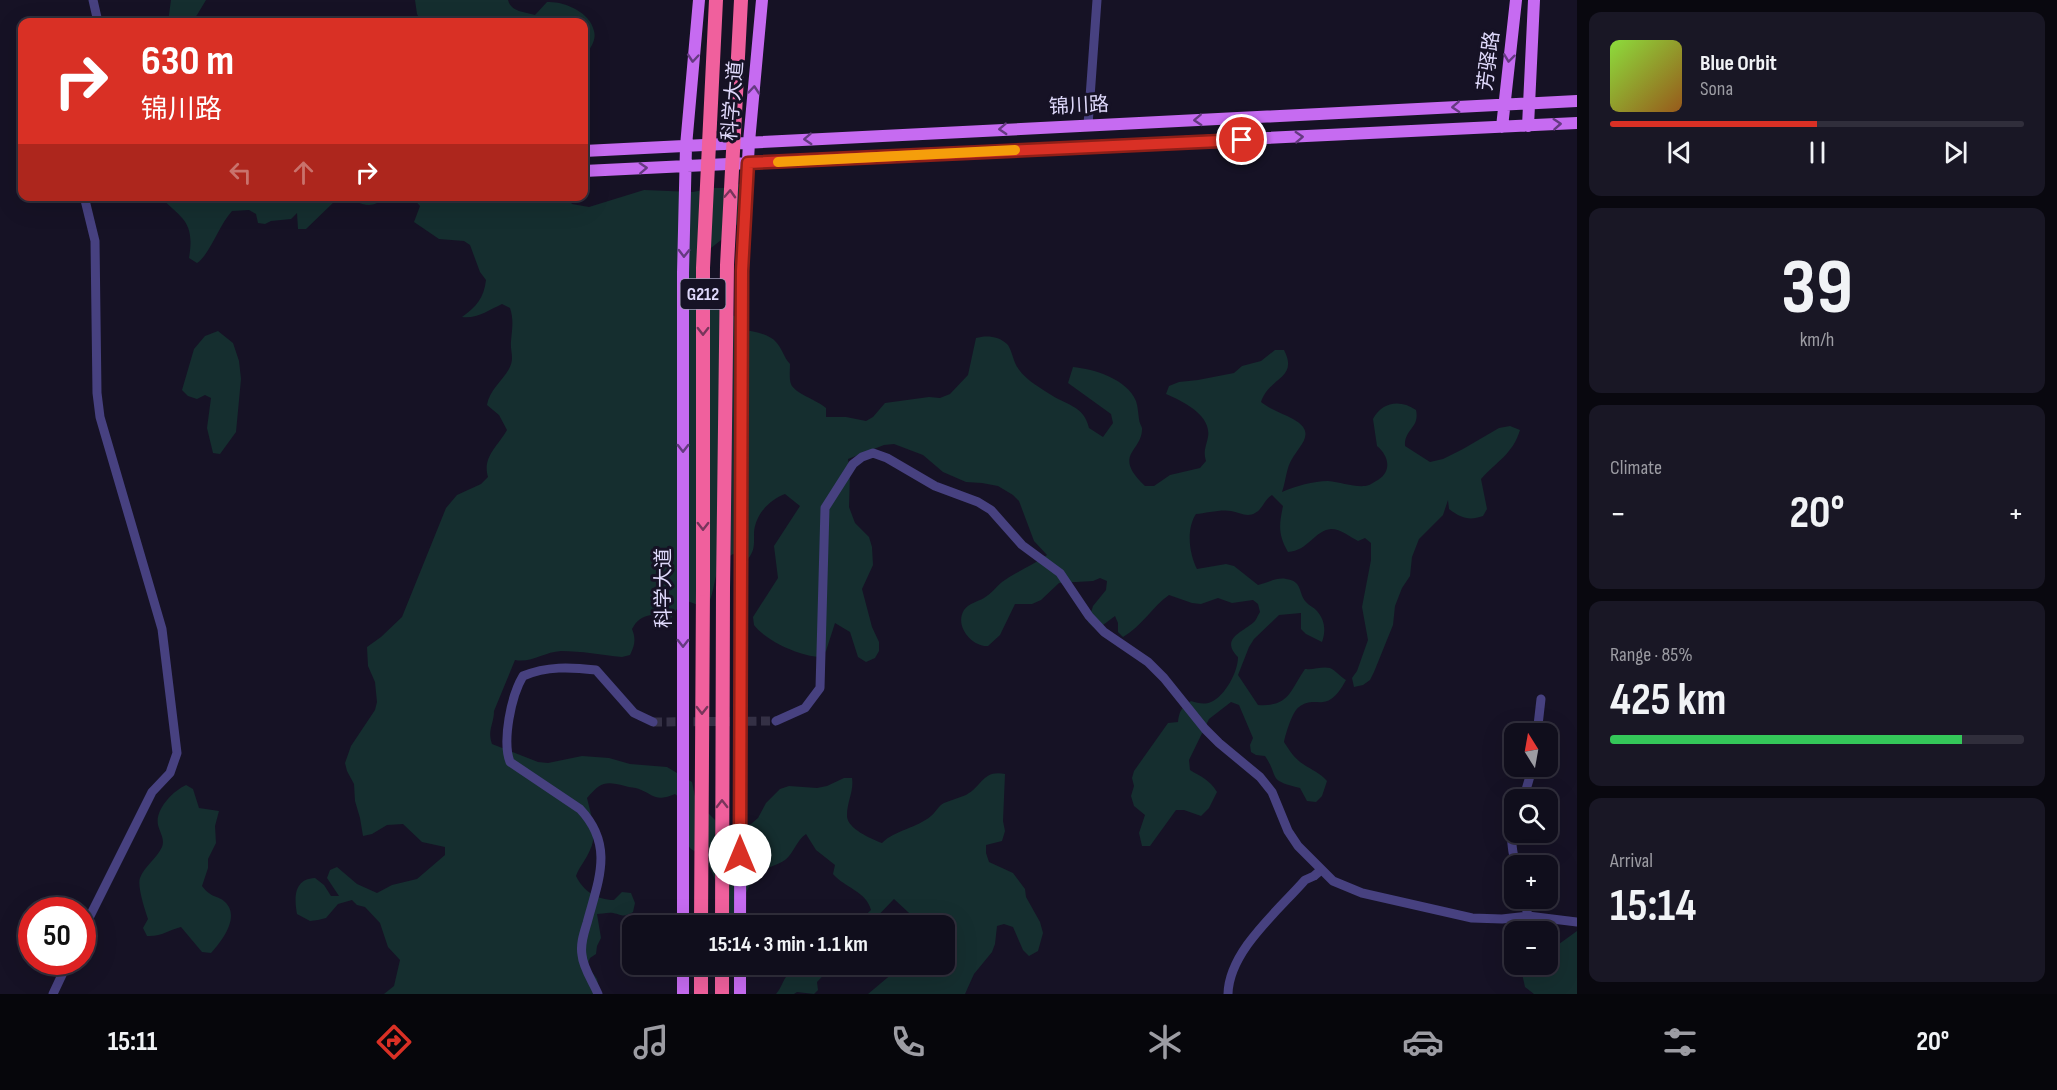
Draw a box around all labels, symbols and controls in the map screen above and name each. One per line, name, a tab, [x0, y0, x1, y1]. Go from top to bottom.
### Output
street label: 芳驿路	[1473, 30, 1505, 92]
text: 630 m	[141, 36, 234, 87]
icon: right	[42, 42, 120, 120]
text: Blue Orbit	[1700, 50, 1777, 77]
one-way arrow	[1503, 53, 1516, 63]
one-way arrow	[687, 54, 700, 63]
street label: 科学大道	[718, 60, 748, 142]
text: Sona	[1700, 77, 1733, 101]
one-way arrow	[747, 86, 760, 95]
street label: 锦川路	[1048, 92, 1110, 120]
text: 锦川路	[141, 94, 222, 126]
one-way arrow	[1451, 100, 1460, 113]
one-way arrow	[1193, 113, 1202, 126]
pin	[1216, 114, 1267, 165]
one-way arrow	[1552, 118, 1561, 131]
one-way arrow	[999, 123, 1008, 136]
icon: arrive	[1225, 123, 1258, 156]
one-way arrow	[1294, 130, 1303, 143]
one-way arrow	[804, 133, 813, 146]
icon: previous	[1663, 136, 1696, 169]
icon: pause	[1801, 136, 1834, 169]
icon: next	[1939, 136, 1972, 169]
icon: left	[224, 156, 257, 189]
icon: ahead	[287, 156, 320, 189]
icon: right	[350, 156, 383, 189]
one-way arrow	[638, 162, 647, 175]
one-way arrow	[724, 190, 737, 199]
text: 39	[1781, 242, 1853, 335]
one-way arrow	[678, 248, 690, 257]
road number: G212	[680, 279, 726, 309]
one-way arrow	[697, 327, 709, 336]
text: km/h	[1800, 328, 1834, 352]
one-way arrow	[677, 443, 689, 452]
text: Climate	[1610, 456, 1662, 480]
text: 20°	[1789, 486, 1845, 541]
text: −	[1610, 494, 1626, 534]
text: +	[2008, 494, 2024, 534]
one-way arrow	[697, 522, 709, 531]
street label: 科学大道	[652, 548, 676, 628]
one-way arrow	[677, 638, 689, 647]
text: Range · 85%	[1610, 643, 1693, 667]
text: 425 km	[1610, 673, 1726, 728]
one-way arrow	[696, 706, 708, 715]
north arrow	[1504, 723, 1558, 777]
map controls	[1504, 723, 1558, 975]
button: search	[1504, 789, 1558, 843]
one-way arrow	[716, 800, 728, 809]
position arrow	[708, 823, 772, 887]
text: Arrival	[1610, 849, 1653, 873]
button: +	[1504, 855, 1558, 909]
text: 15:14	[1610, 879, 1696, 934]
speed limit sign: 50	[18, 897, 96, 975]
button: −	[1504, 921, 1558, 975]
text: 15:14 · 3 min · 1.1 km	[709, 931, 868, 958]
icon: directions	[373, 1021, 415, 1063]
icon: music	[630, 1021, 672, 1063]
icon: phone	[887, 1021, 929, 1063]
icon: climate	[1144, 1021, 1186, 1063]
icon: car	[1402, 1021, 1444, 1063]
icon: filters	[1659, 1021, 1701, 1063]
text: 15:11	[108, 1026, 157, 1058]
text: 20°	[1916, 1026, 1949, 1058]

